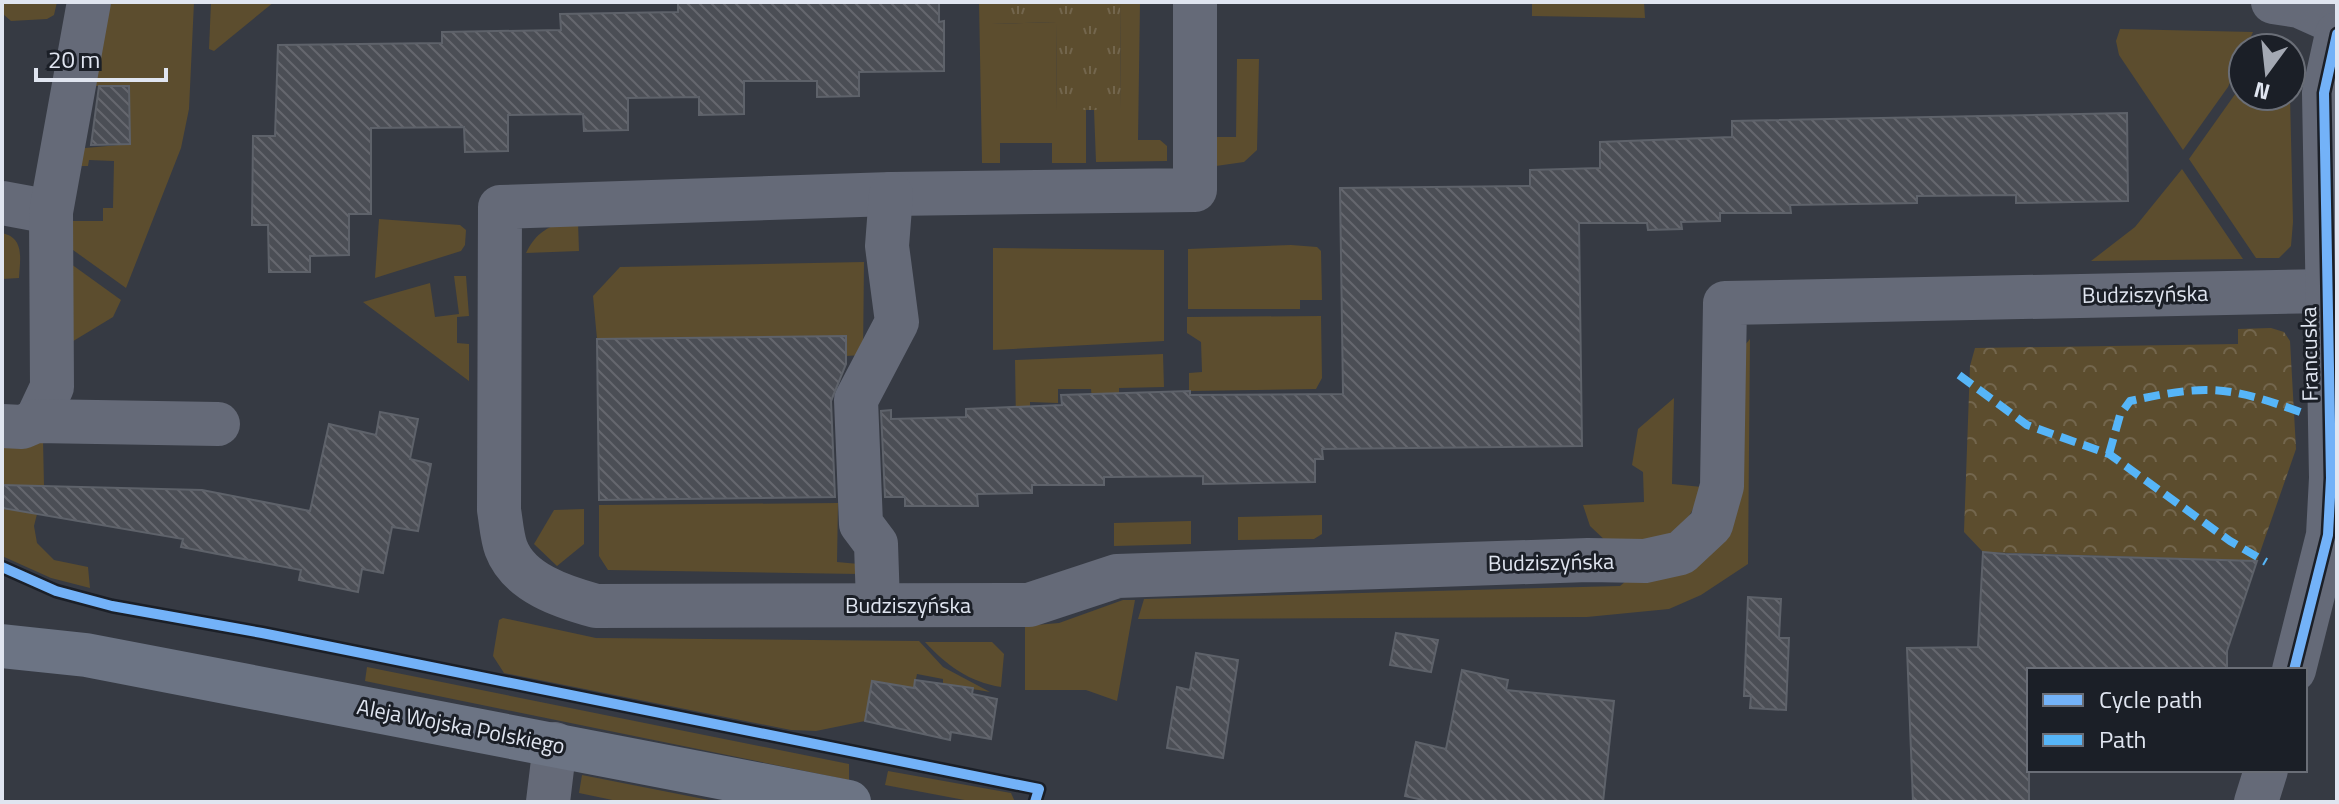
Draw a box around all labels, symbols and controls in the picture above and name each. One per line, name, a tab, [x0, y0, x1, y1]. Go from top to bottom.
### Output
scale bar	[36, 32, 166, 82]
north arrow	[2227, 32, 2307, 112]
text: 20 m	[48, 41, 100, 77]
text: N	[2250, 73, 2274, 110]
street label: Budziszyńska	[2082, 276, 2208, 312]
street label: Francuska	[2291, 306, 2327, 402]
street label: Budziszyńska	[1488, 544, 1614, 580]
street label: Budziszyńska	[845, 588, 971, 622]
legend	[2027, 668, 2307, 772]
text: Cycle path	[2099, 681, 2202, 717]
street label: Aleja Wojska Polskiego	[354, 689, 568, 763]
text: Path	[2099, 721, 2146, 757]

